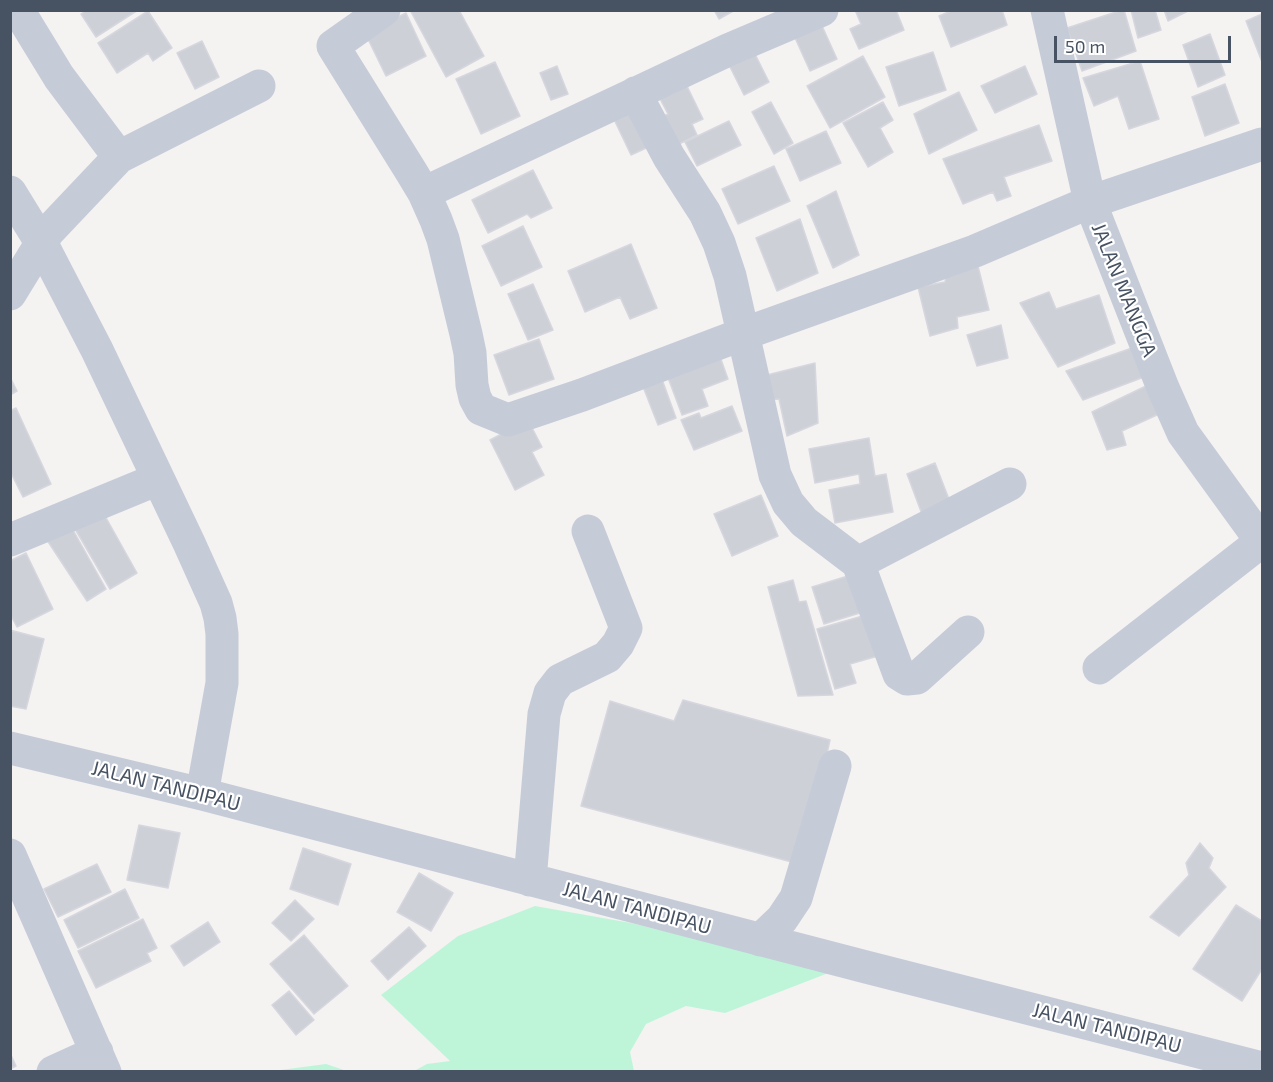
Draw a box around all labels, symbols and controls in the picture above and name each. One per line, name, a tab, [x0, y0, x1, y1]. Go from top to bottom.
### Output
scale bar	[1057, 24, 1234, 62]
text: 50 m	[1065, 35, 1105, 57]
street label: JALAN MANGGA	[1086, 220, 1162, 360]
street label: JALAN TANDIPAU	[89, 756, 243, 816]
street label: JALAN TANDIPAU	[560, 877, 714, 939]
street label: JALAN TANDIPAU	[1030, 998, 1184, 1058]

